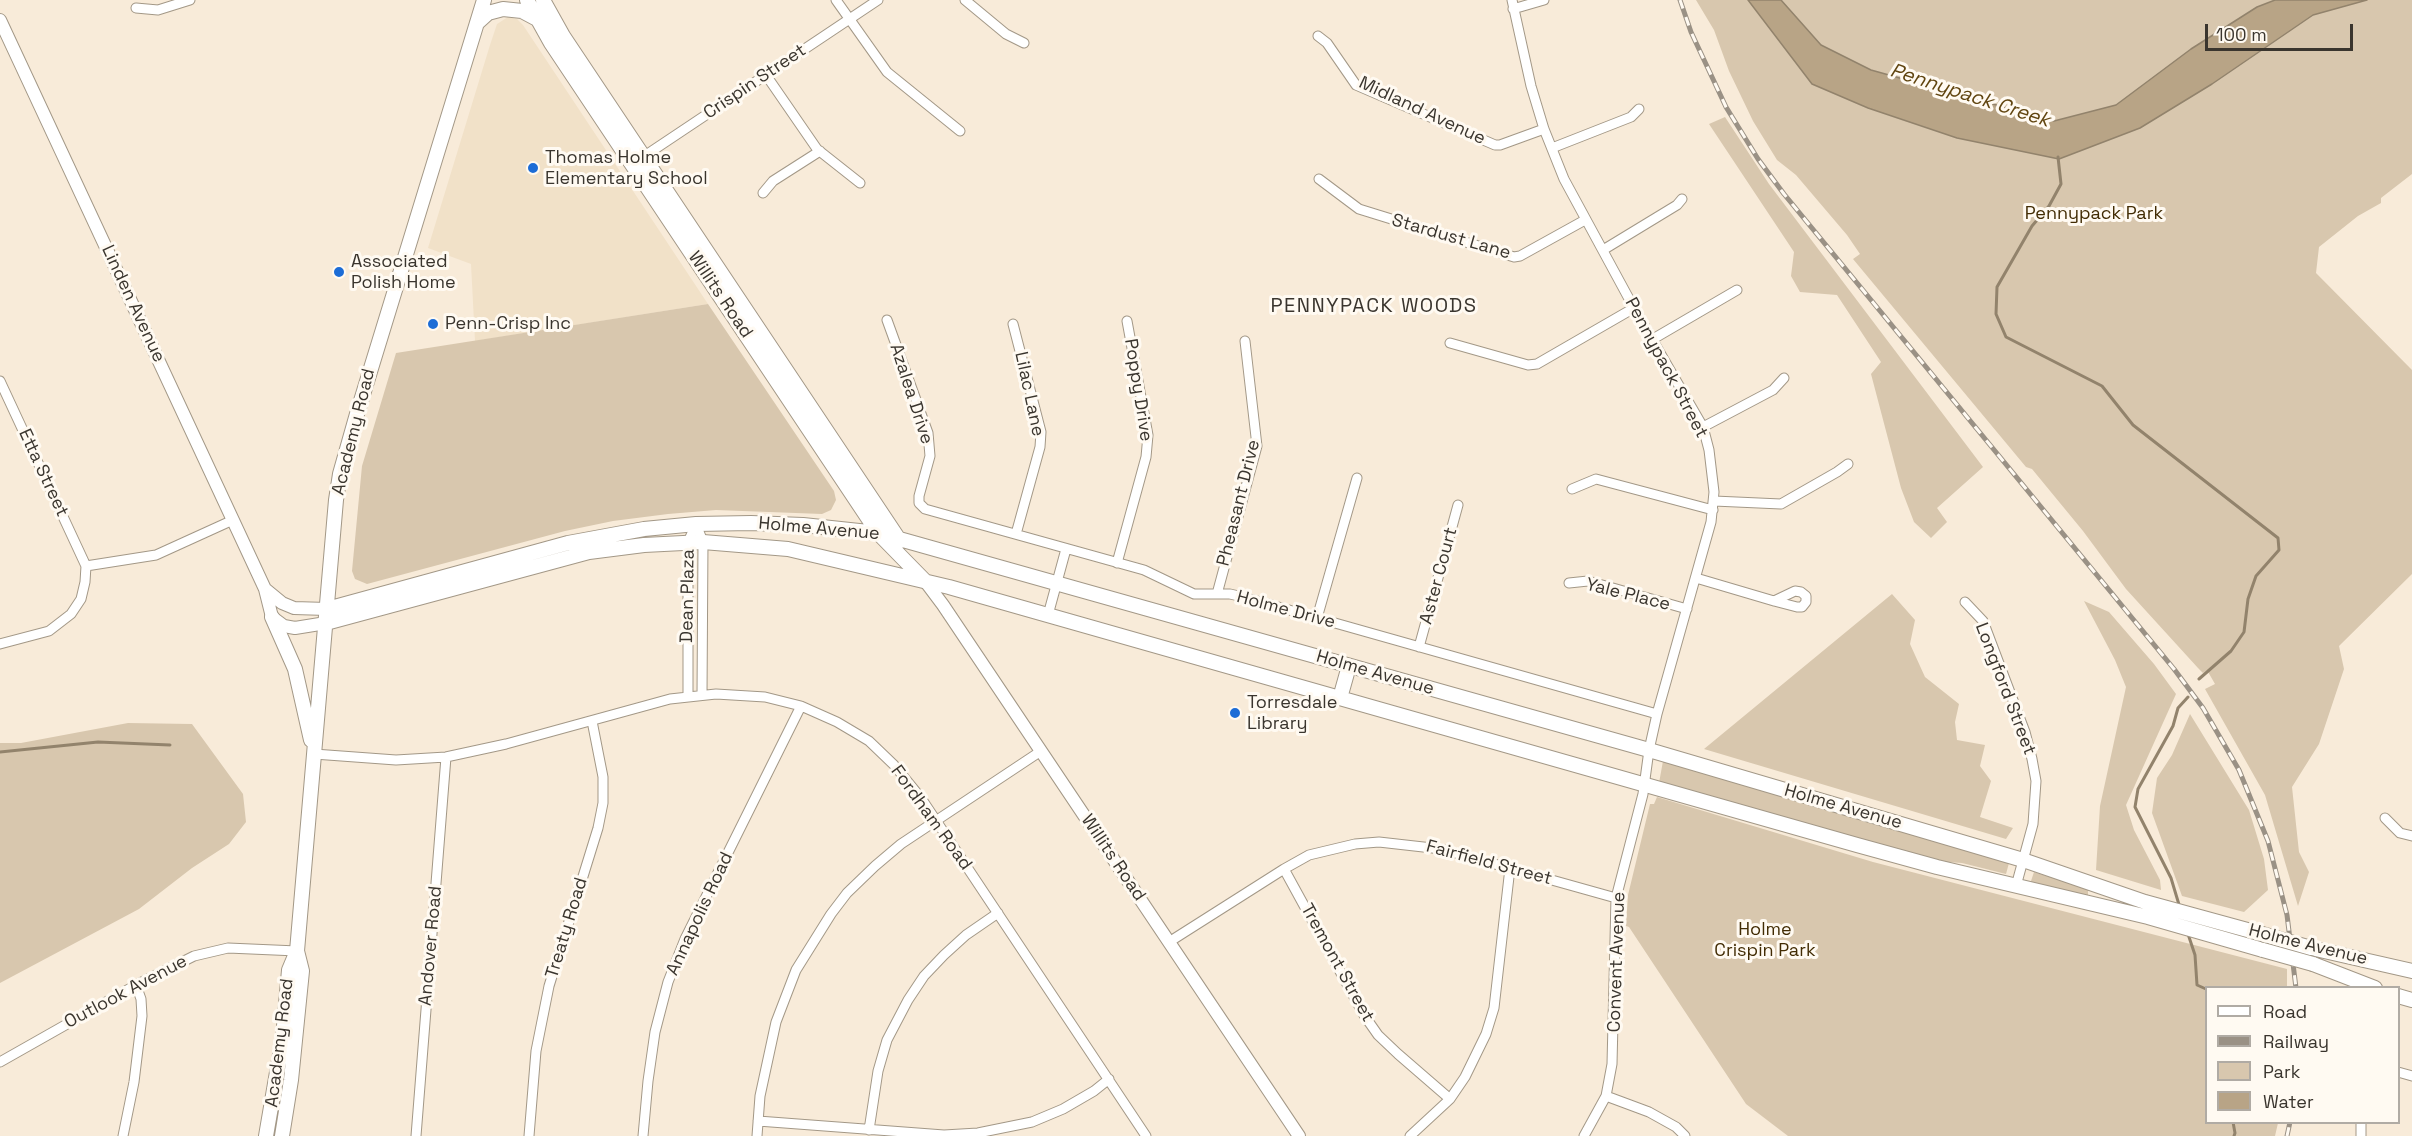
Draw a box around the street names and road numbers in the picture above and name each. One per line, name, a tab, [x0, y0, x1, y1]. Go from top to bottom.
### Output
street label: Crispin Street	[700, 40, 810, 124]
street label: Midland Avenue	[1355, 72, 1489, 150]
street label: Stardust Lane	[1389, 210, 1513, 264]
street label: Linden Avenue	[96, 242, 170, 366]
street label: Willits Road	[683, 248, 757, 342]
street label: Pennypack Street	[1620, 294, 1712, 442]
street label: Poppy Drive	[1119, 337, 1157, 443]
street label: Azalea Drive	[885, 341, 937, 447]
street label: Lilac Lane	[1009, 350, 1049, 438]
street label: Academy Road	[328, 367, 380, 497]
street label: Etta Street	[13, 426, 73, 520]
street label: Pheasant Drive	[1213, 438, 1265, 568]
street label: Holme Avenue	[757, 513, 881, 545]
street label: Aster Court	[1416, 525, 1462, 627]
street label: Dean Plaza	[676, 549, 700, 643]
street label: Yale Place	[1584, 574, 1672, 616]
street label: Holme Drive	[1234, 586, 1338, 634]
street label: Longford Street	[1970, 620, 2040, 758]
street label: Holme Avenue	[1314, 646, 1436, 700]
street label: Fordham Road	[886, 761, 976, 875]
street label: Holme Avenue	[1782, 780, 1904, 834]
street label: Willits Road	[1076, 811, 1150, 905]
street label: Fairfield Street	[1424, 836, 1554, 890]
street label: Annapolis Road	[662, 849, 738, 979]
street label: Treaty Road	[541, 875, 593, 981]
street label: Andover Road	[415, 885, 447, 1007]
street label: Convent Avenue	[1604, 891, 1630, 1033]
street label: Tremont Street	[1296, 900, 1378, 1026]
street label: Holme Avenue	[2246, 920, 2370, 970]
street label: Outlook Avenue	[61, 951, 191, 1033]
street label: Academy Road	[261, 977, 299, 1109]

